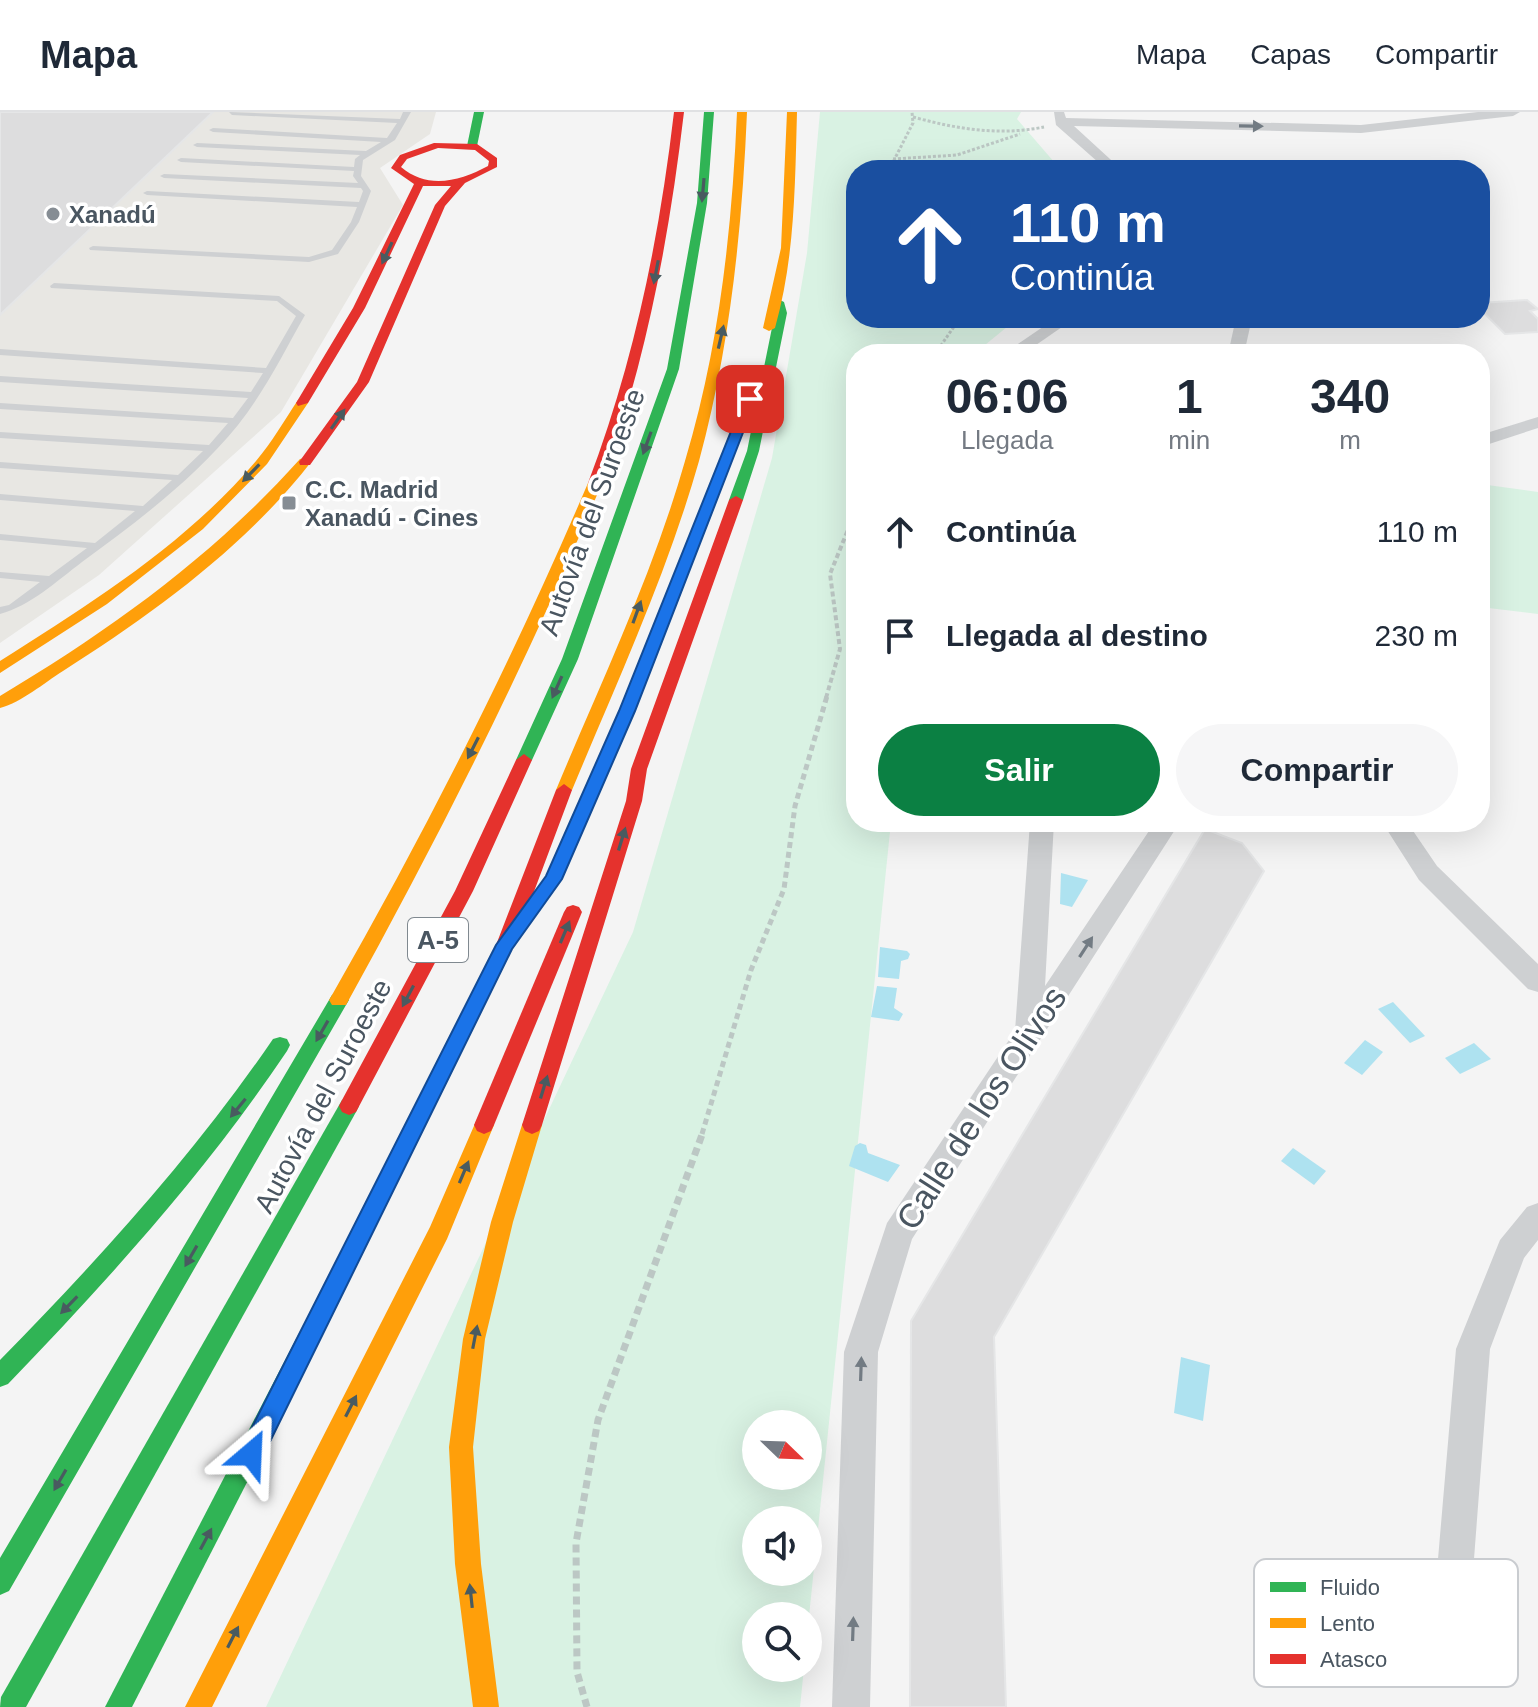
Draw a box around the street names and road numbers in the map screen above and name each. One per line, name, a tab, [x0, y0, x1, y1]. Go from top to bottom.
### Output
street label: Autovía del Suroeste	[533, 385, 651, 639]
road number: A-5	[408, 918, 468, 962]
street label: Autovía del Suroeste	[248, 974, 398, 1218]
street label: Calle de los Olivos	[888, 980, 1074, 1236]

